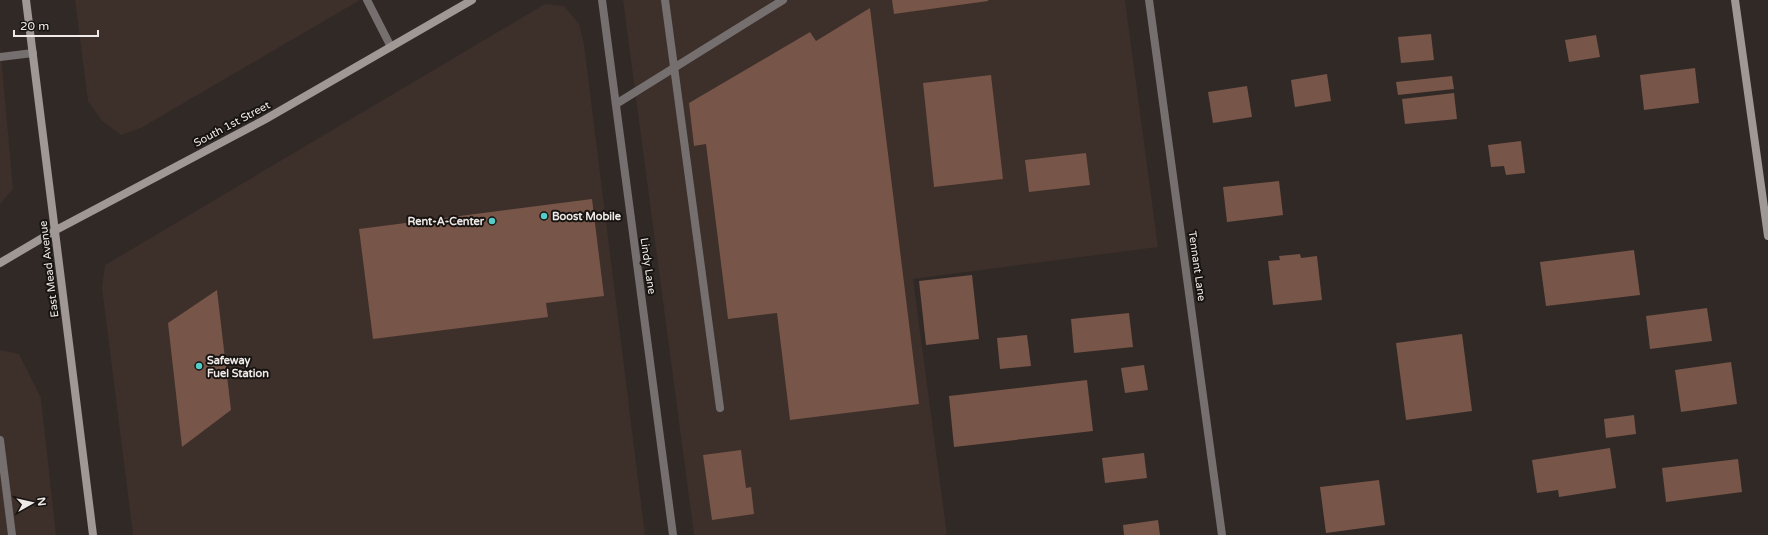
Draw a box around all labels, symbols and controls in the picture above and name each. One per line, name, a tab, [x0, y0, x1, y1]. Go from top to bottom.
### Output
scale bar	[14, 12, 98, 38]
text: 20 m	[20, 19, 49, 33]
street label: South 1st Street	[192, 98, 272, 150]
place label: Boost Mobile	[552, 210, 622, 223]
marker: Boost Mobile	[539, 211, 549, 221]
place label: Rent-A-Center	[407, 215, 485, 228]
marker: Rent-A-Center	[487, 216, 497, 226]
street label: East Mead Avenue	[37, 220, 61, 318]
street label: Tennant Lane	[1186, 230, 1208, 302]
street label: Lindy Lane	[638, 237, 658, 295]
place label: Safeway Fuel Station	[207, 354, 269, 380]
marker: Safeway Fuel Station	[194, 361, 204, 371]
north arrow	[12, 483, 52, 523]
text: N	[34, 496, 48, 507]

